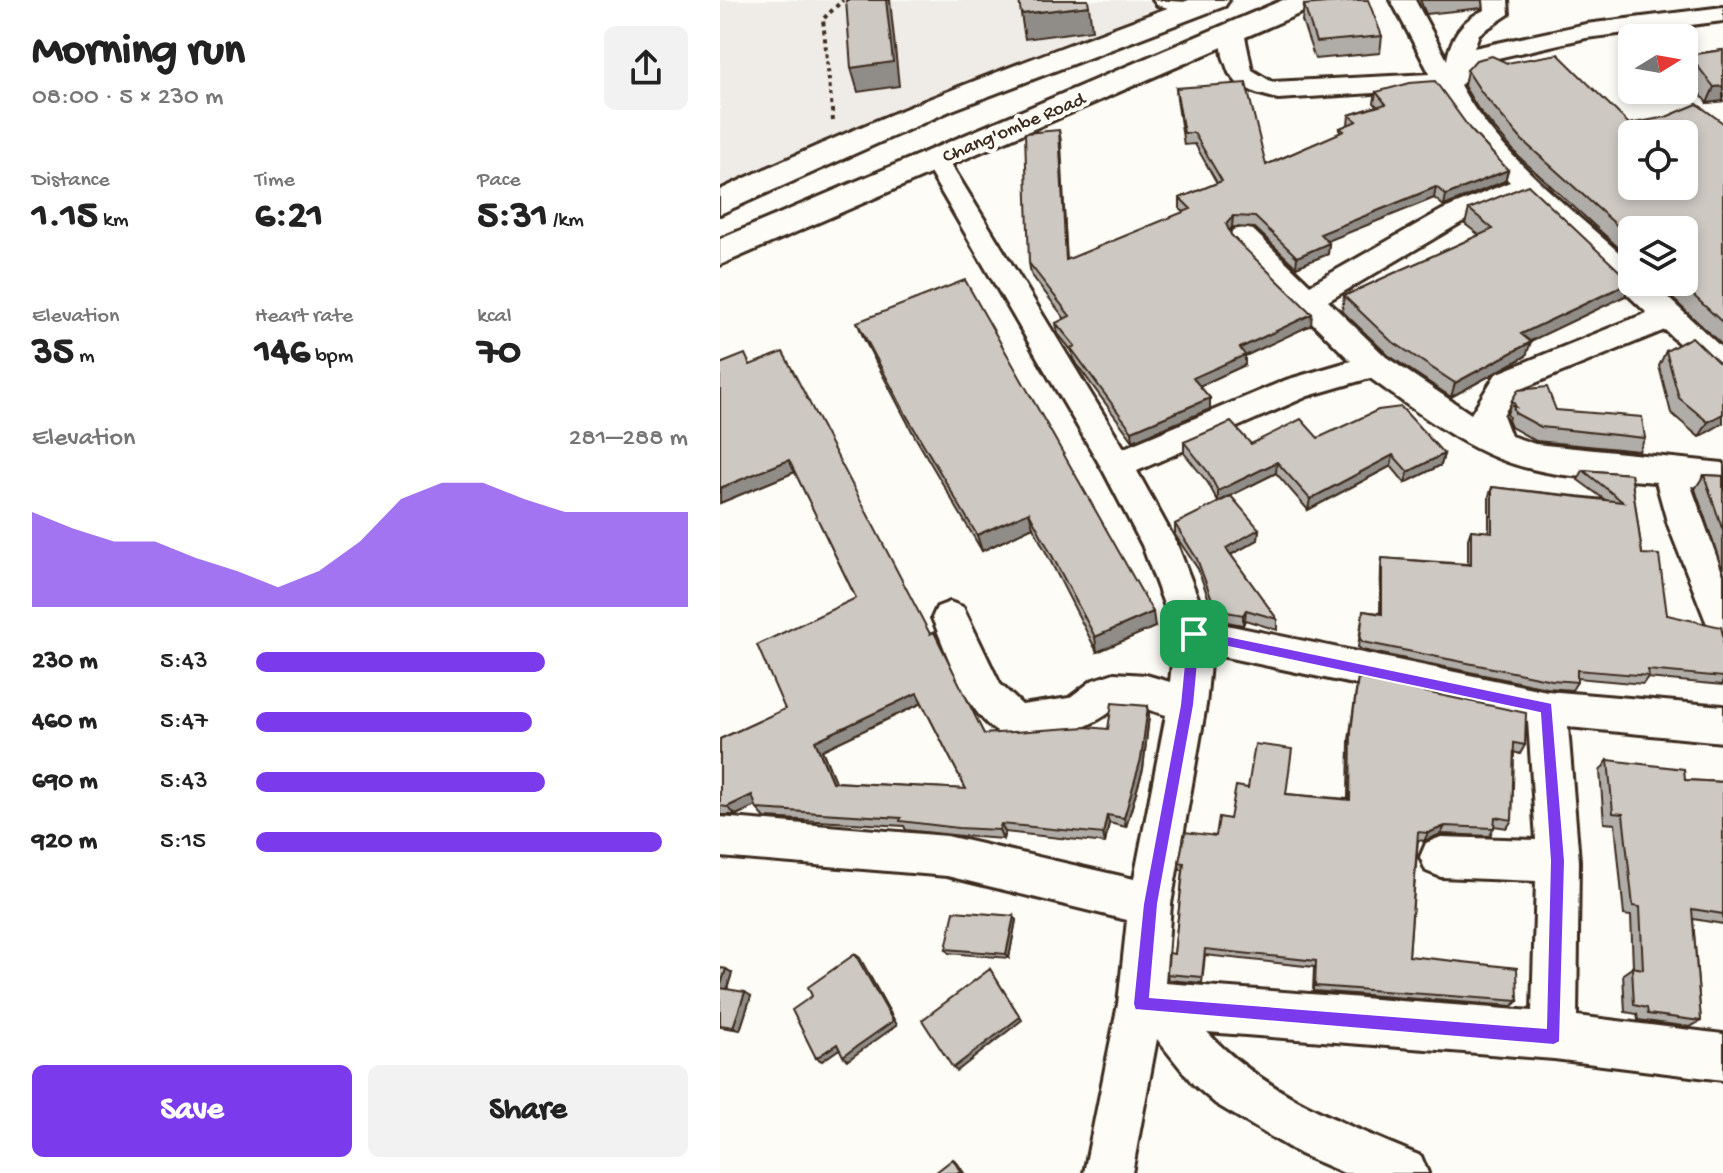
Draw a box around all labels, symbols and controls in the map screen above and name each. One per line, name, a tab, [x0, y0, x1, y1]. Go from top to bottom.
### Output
north arrow	[1618, 24, 1698, 104]
map controls	[1618, 24, 1698, 296]
button: share	[604, 26, 688, 110]
text: Morning run	[32, 27, 245, 79]
text: 08:00 · 5 × 230 m	[32, 83, 223, 114]
street label: Chang'ombe Road	[940, 88, 1091, 170]
button: locate	[1618, 120, 1698, 200]
text: Distance	[32, 168, 110, 194]
text: Time	[255, 168, 295, 194]
text: Pace	[477, 168, 521, 194]
text: 1.15	[32, 194, 98, 241]
text: 6:21	[255, 194, 323, 241]
text: 5:31	[477, 194, 548, 241]
text: km	[98, 208, 129, 234]
text: /km	[548, 208, 584, 234]
button: layers	[1618, 216, 1698, 296]
text: Elevation	[32, 304, 119, 330]
text: Heart rate	[255, 304, 353, 330]
text: kcal	[477, 304, 512, 330]
text: 35	[32, 330, 74, 377]
text: 146	[255, 330, 310, 377]
text: 70	[477, 330, 521, 377]
text: m	[74, 344, 95, 370]
text: bpm	[310, 344, 353, 370]
text: Elevation	[32, 424, 135, 455]
text: 281–288 m	[569, 424, 688, 455]
pin	[1160, 600, 1228, 668]
icon: arrive	[1172, 612, 1216, 656]
text: 230 m	[32, 647, 98, 678]
text: 5:43	[160, 647, 208, 678]
text: 460 m	[32, 707, 97, 738]
text: 5:47	[160, 707, 208, 738]
text: 690 m	[32, 767, 98, 798]
text: 5:43	[160, 767, 208, 798]
text: 920 m	[32, 827, 97, 858]
text: 5:15	[160, 827, 206, 858]
button: Save	[32, 1065, 352, 1157]
button: Share	[368, 1065, 688, 1157]

